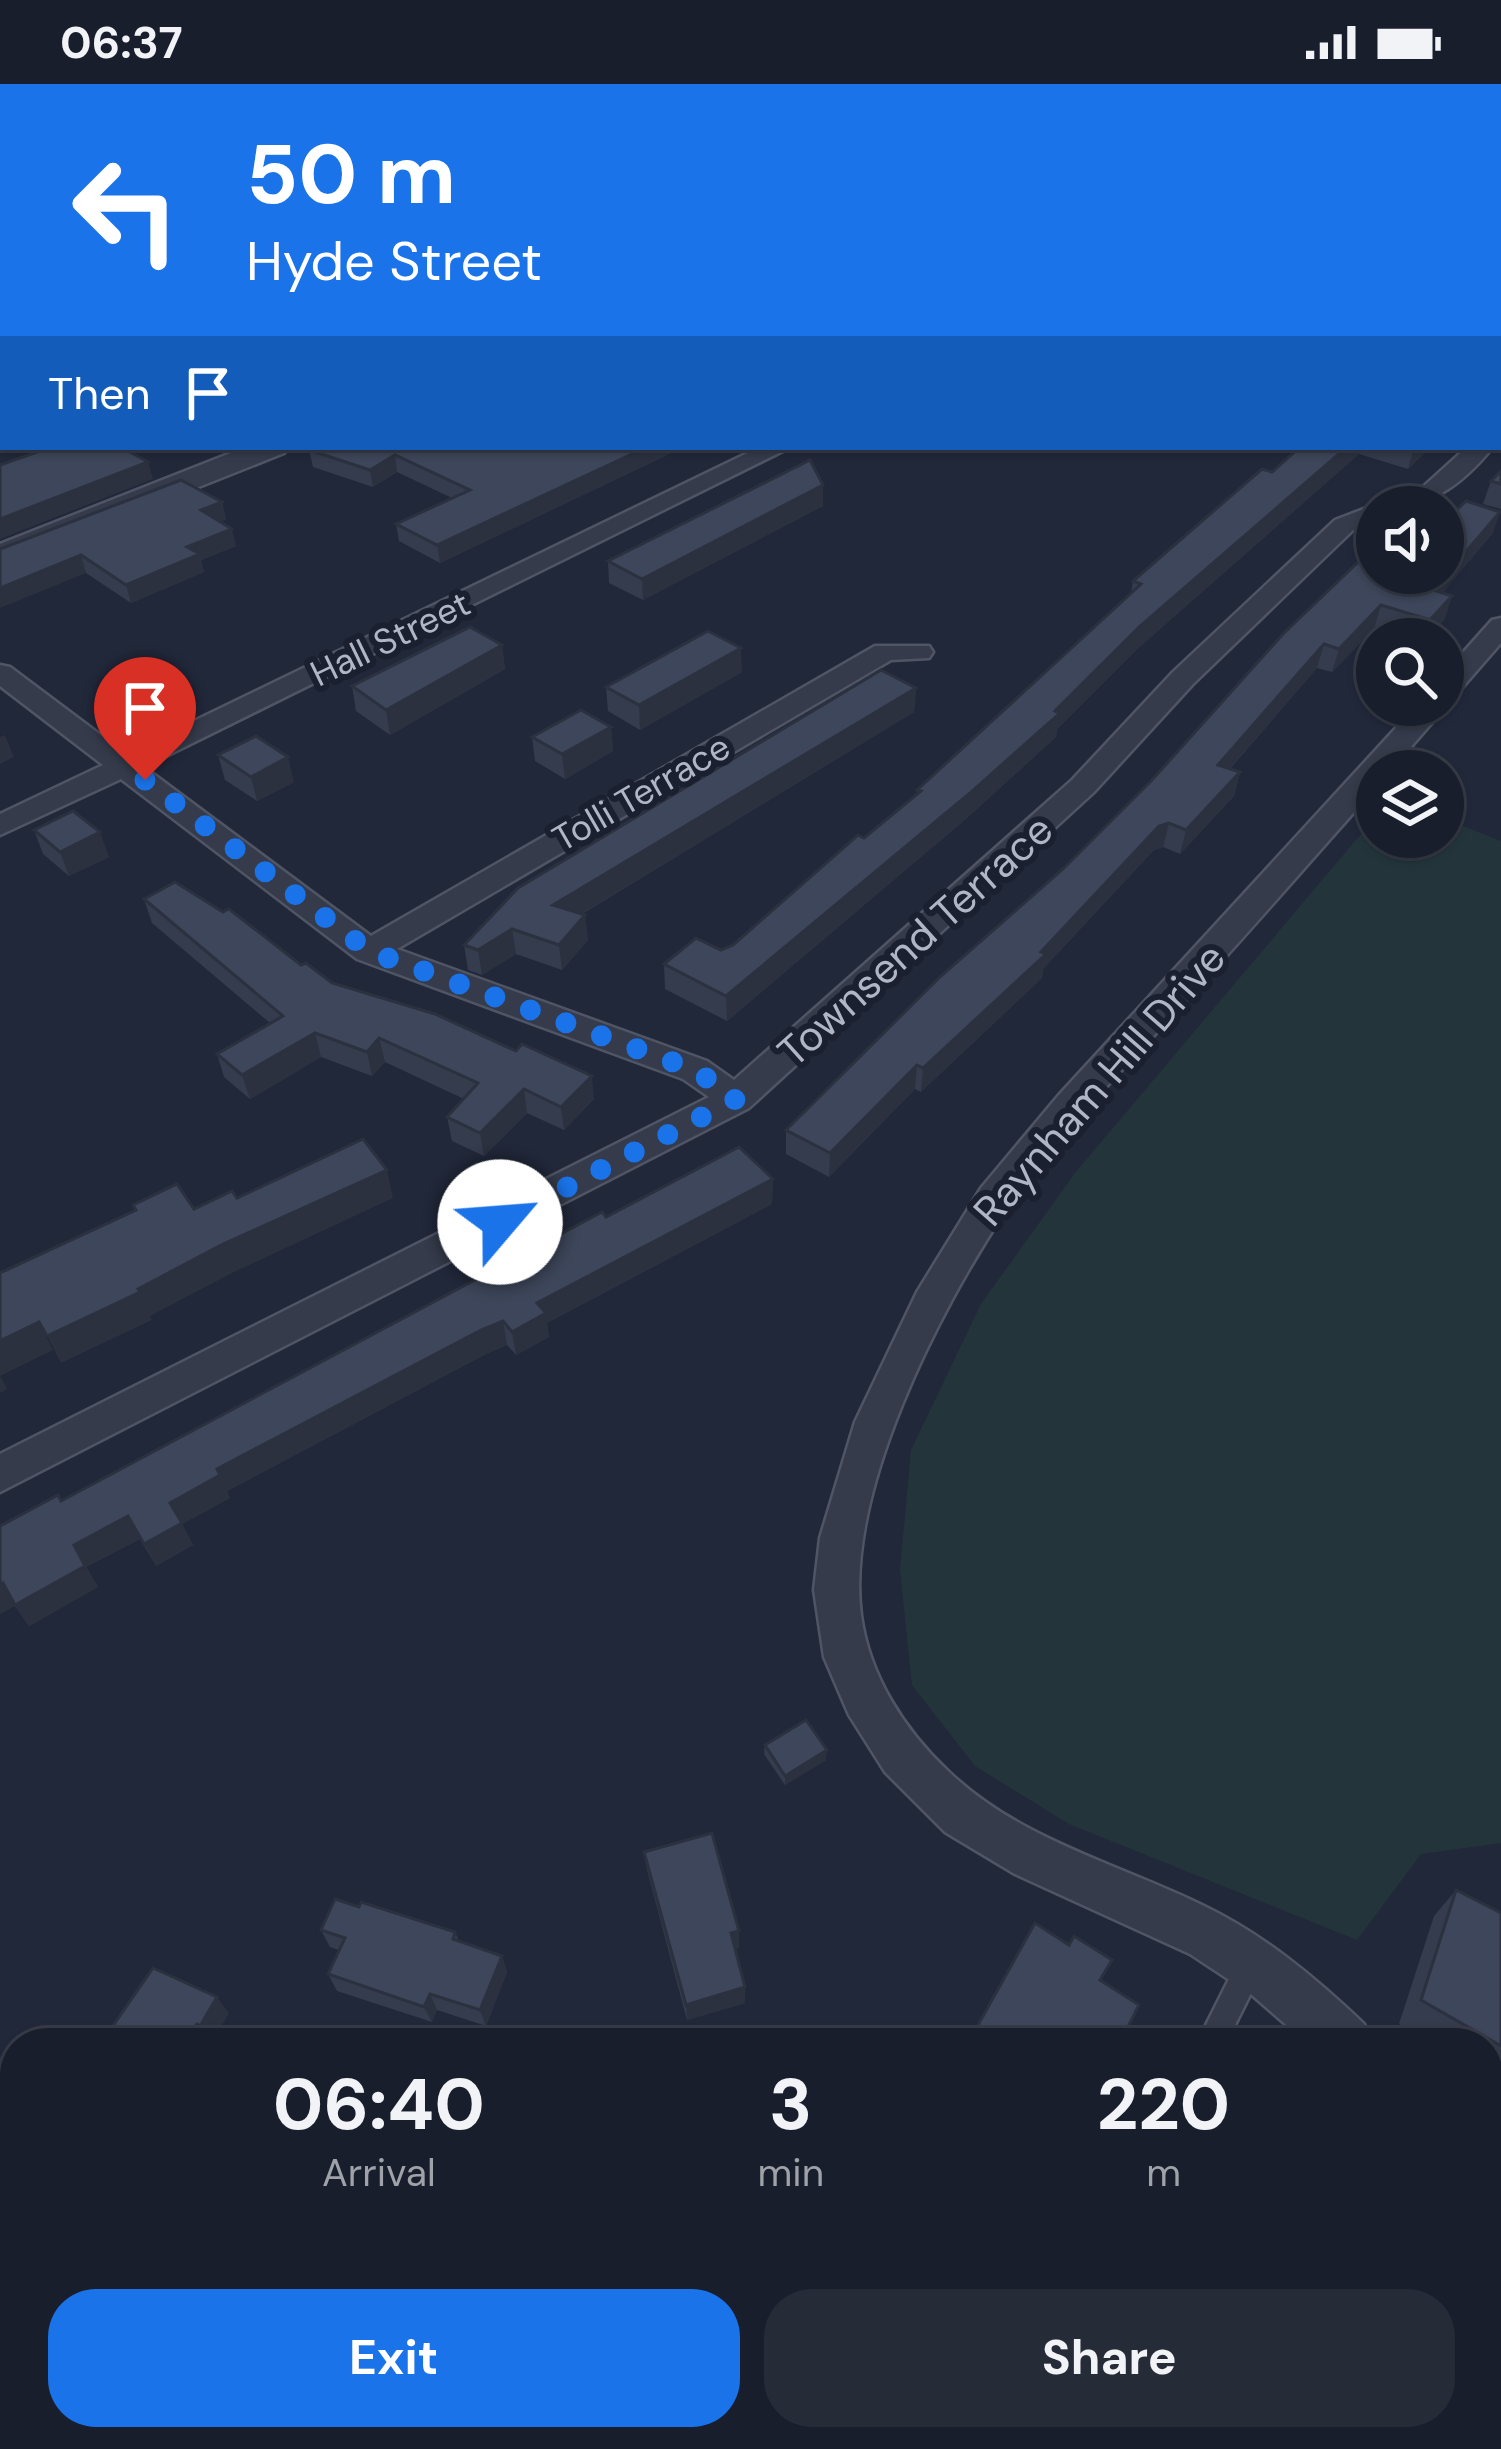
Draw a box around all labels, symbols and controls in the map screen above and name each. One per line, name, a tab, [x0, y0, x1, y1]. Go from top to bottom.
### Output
text: 06:37	[60, 13, 183, 72]
text: 50 m	[246, 120, 456, 229]
icon: left	[48, 132, 204, 288]
text: Hyde Street	[246, 226, 542, 297]
icon: arrive	[175, 360, 241, 426]
text: Then	[48, 364, 151, 423]
map controls	[1356, 486, 1464, 858]
button: sound	[1356, 486, 1464, 594]
street label: Hall Street	[303, 580, 478, 697]
button: search	[1356, 618, 1464, 726]
pin	[94, 657, 196, 780]
icon: arrive	[112, 675, 178, 741]
street label: Tolli Terrace	[544, 723, 738, 862]
button: layers	[1356, 750, 1464, 858]
street label: Townsend Terrace	[766, 802, 1065, 1079]
street label: Raynham Hill Drive	[961, 931, 1237, 1237]
position arrow	[437, 1159, 563, 1285]
text: 06:40	[273, 2058, 485, 2151]
text: 3	[769, 2058, 813, 2151]
text: 220	[1097, 2058, 1230, 2151]
text: Arrival	[322, 2147, 436, 2198]
text: min	[758, 2147, 824, 2198]
text: m	[1146, 2147, 1181, 2198]
button: Exit	[48, 2289, 740, 2427]
button: Share	[764, 2289, 1455, 2427]

